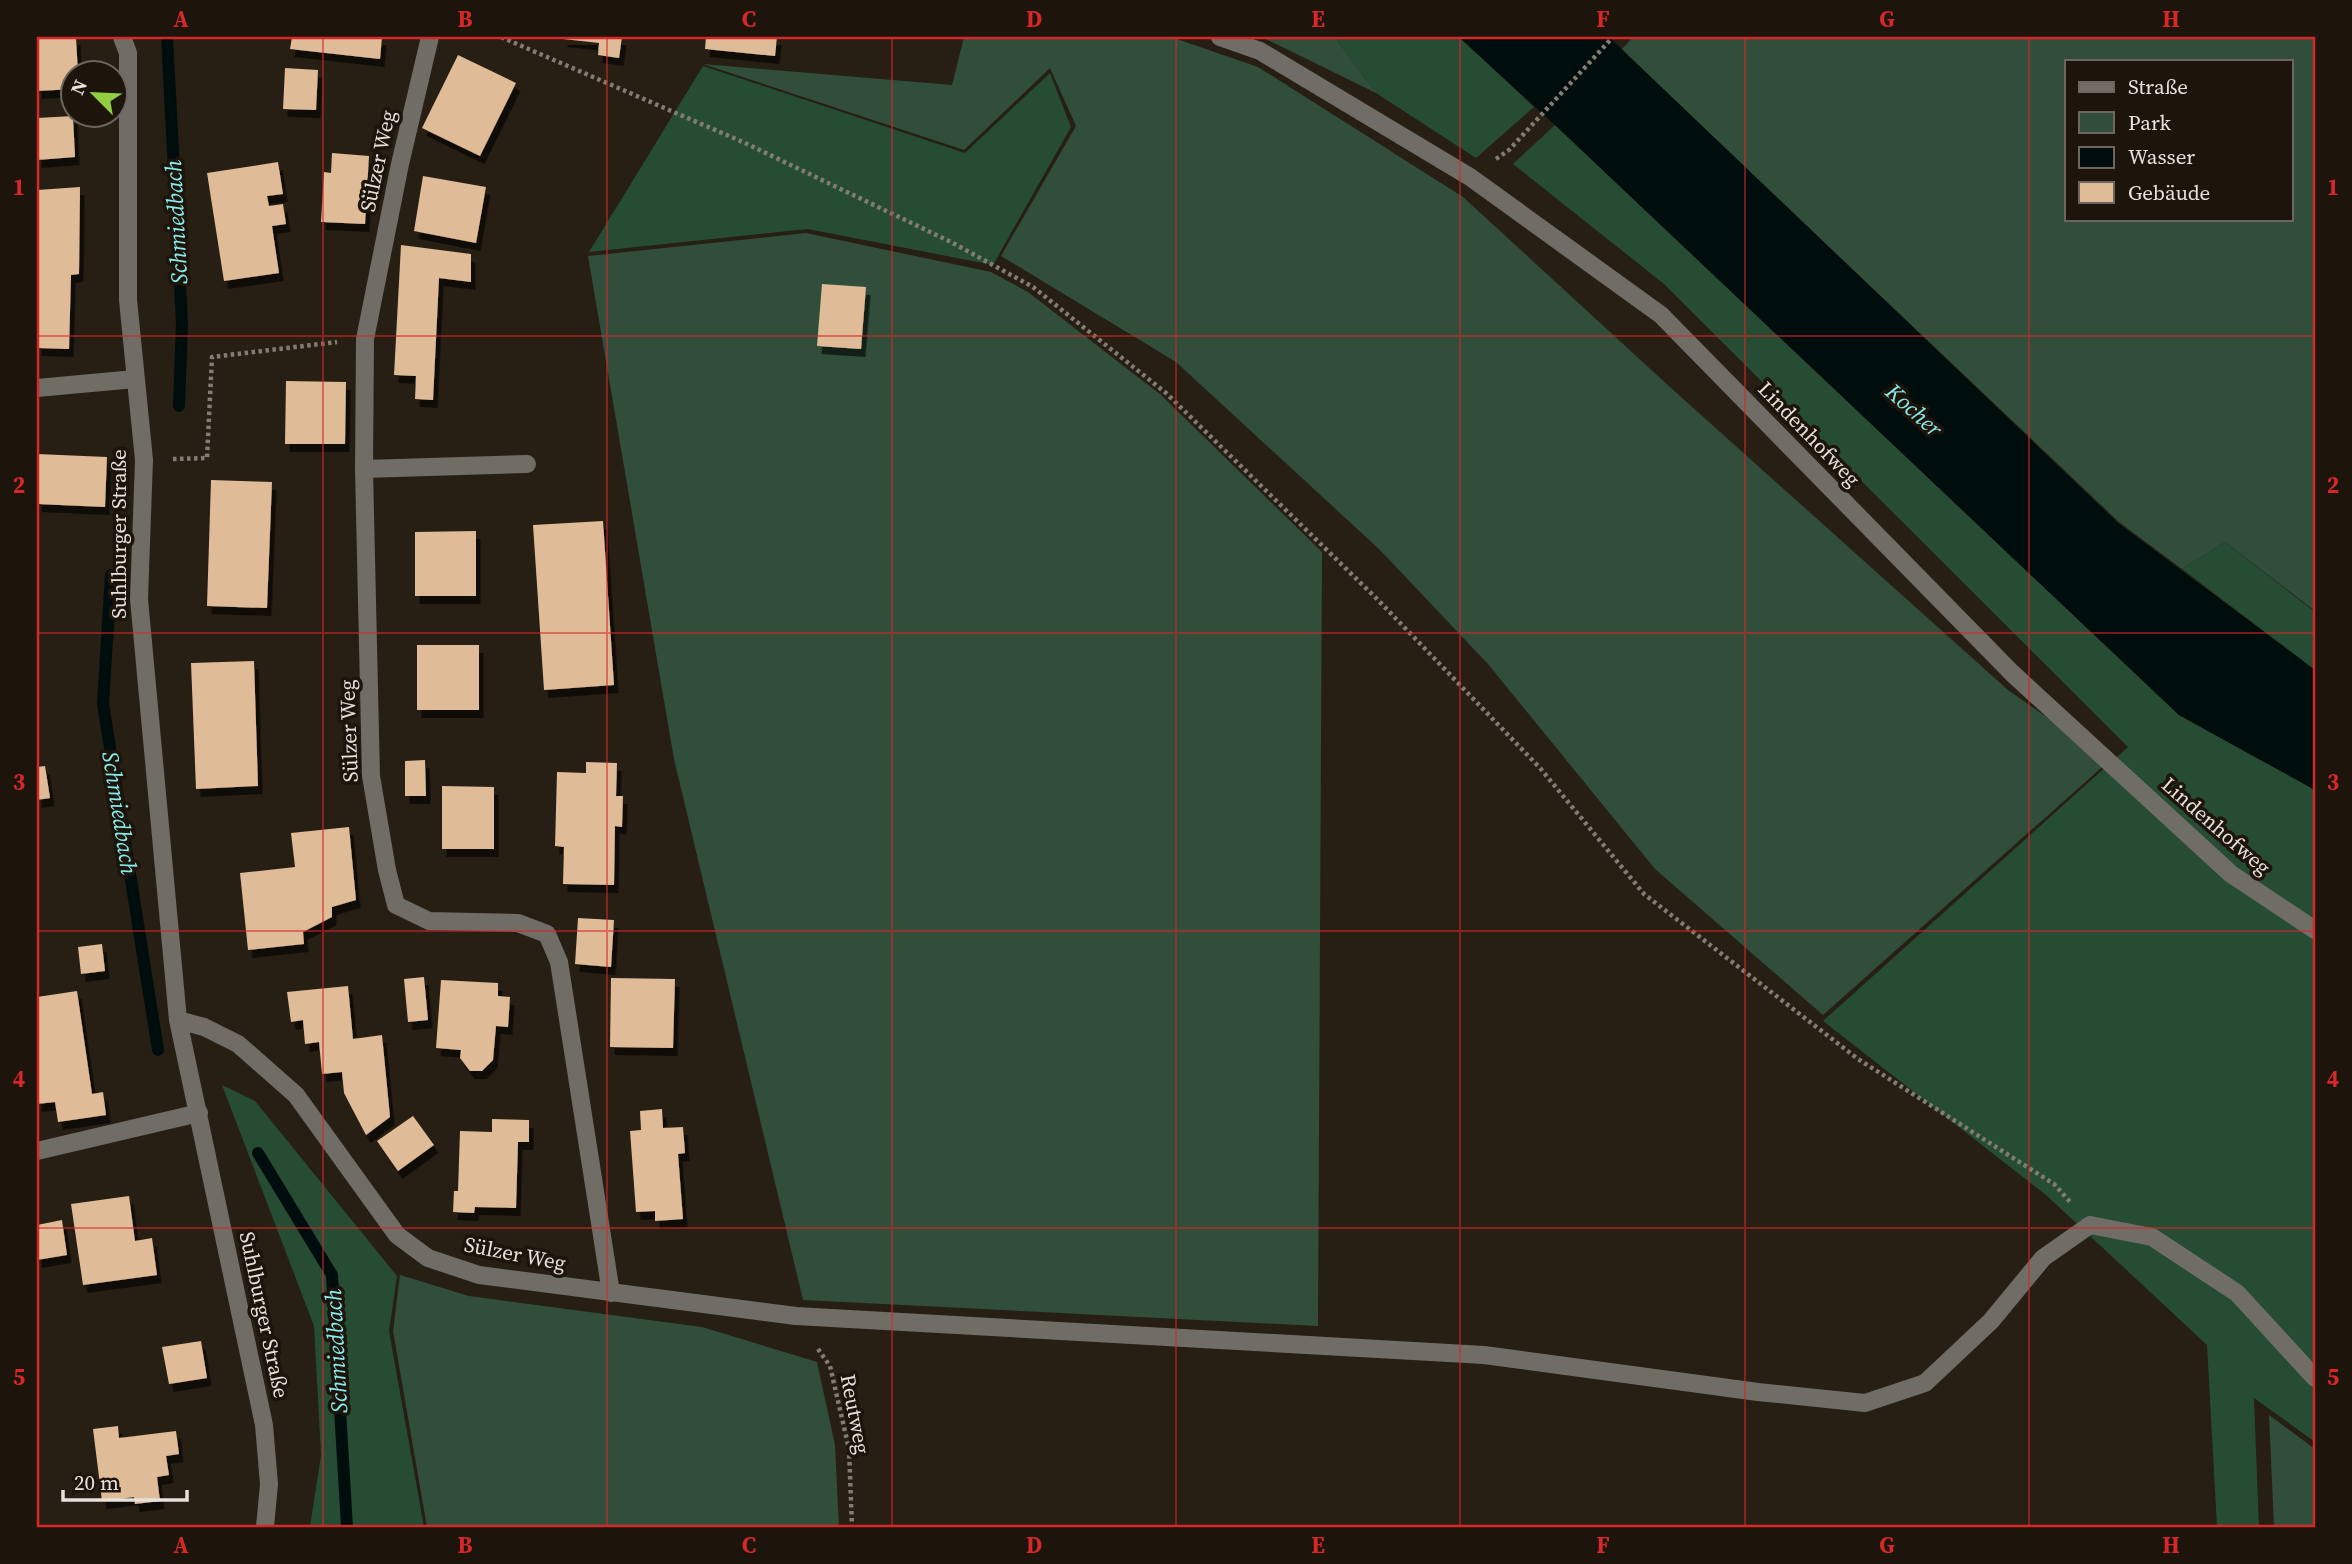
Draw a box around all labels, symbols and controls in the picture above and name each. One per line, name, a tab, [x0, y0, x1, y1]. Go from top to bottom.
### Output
text: A	[173, 3, 189, 35]
text: B	[458, 3, 473, 35]
text: C	[742, 3, 756, 35]
text: D	[1026, 3, 1042, 35]
text: E	[1311, 3, 1325, 35]
text: F	[1596, 3, 1610, 35]
text: G	[1879, 3, 1895, 35]
text: H	[2162, 3, 2180, 35]
north arrow	[60, 60, 130, 130]
legend	[2065, 60, 2292, 220]
text: Straße	[2128, 72, 2188, 101]
text: N	[64, 75, 93, 99]
street label: Sülzer Weg	[353, 108, 402, 214]
text: Park	[2128, 108, 2172, 137]
text: Wasser	[2128, 142, 2195, 171]
water label: Schmiedbach	[157, 159, 195, 285]
text: 1	[13, 171, 25, 203]
text: 1	[2327, 171, 2339, 203]
text: Gebäude	[2128, 178, 2210, 207]
street label: Lindenhofweg	[1752, 375, 1867, 493]
water label: Kocher	[1878, 375, 1950, 445]
street label: Suhlburger Straße	[104, 449, 133, 619]
text: 2	[13, 469, 25, 501]
text: 2	[2327, 469, 2339, 501]
street label: Sülzer Weg	[332, 679, 365, 783]
water label: Schmiedbach	[94, 749, 146, 877]
text: 3	[13, 766, 25, 798]
text: 3	[2327, 766, 2339, 798]
street label: Lindenhofweg	[2156, 770, 2277, 881]
text: 4	[13, 1063, 25, 1095]
text: 4	[2327, 1063, 2339, 1095]
street label: Suhlburger Straße	[233, 1229, 296, 1401]
street label: Sülzer Weg	[462, 1229, 568, 1278]
water label: Schmiedbach	[317, 1288, 355, 1414]
text: 5	[13, 1361, 25, 1393]
text: 5	[2327, 1361, 2339, 1393]
street label: Reutweg	[834, 1372, 877, 1456]
scale bar	[63, 1459, 187, 1503]
text: 20 m	[74, 1468, 119, 1497]
text: A	[173, 1529, 189, 1561]
text: B	[458, 1529, 473, 1561]
text: C	[742, 1529, 756, 1561]
text: D	[1026, 1529, 1042, 1561]
text: E	[1311, 1529, 1325, 1561]
text: F	[1596, 1529, 1610, 1561]
text: G	[1879, 1529, 1895, 1561]
text: H	[2162, 1529, 2180, 1561]

